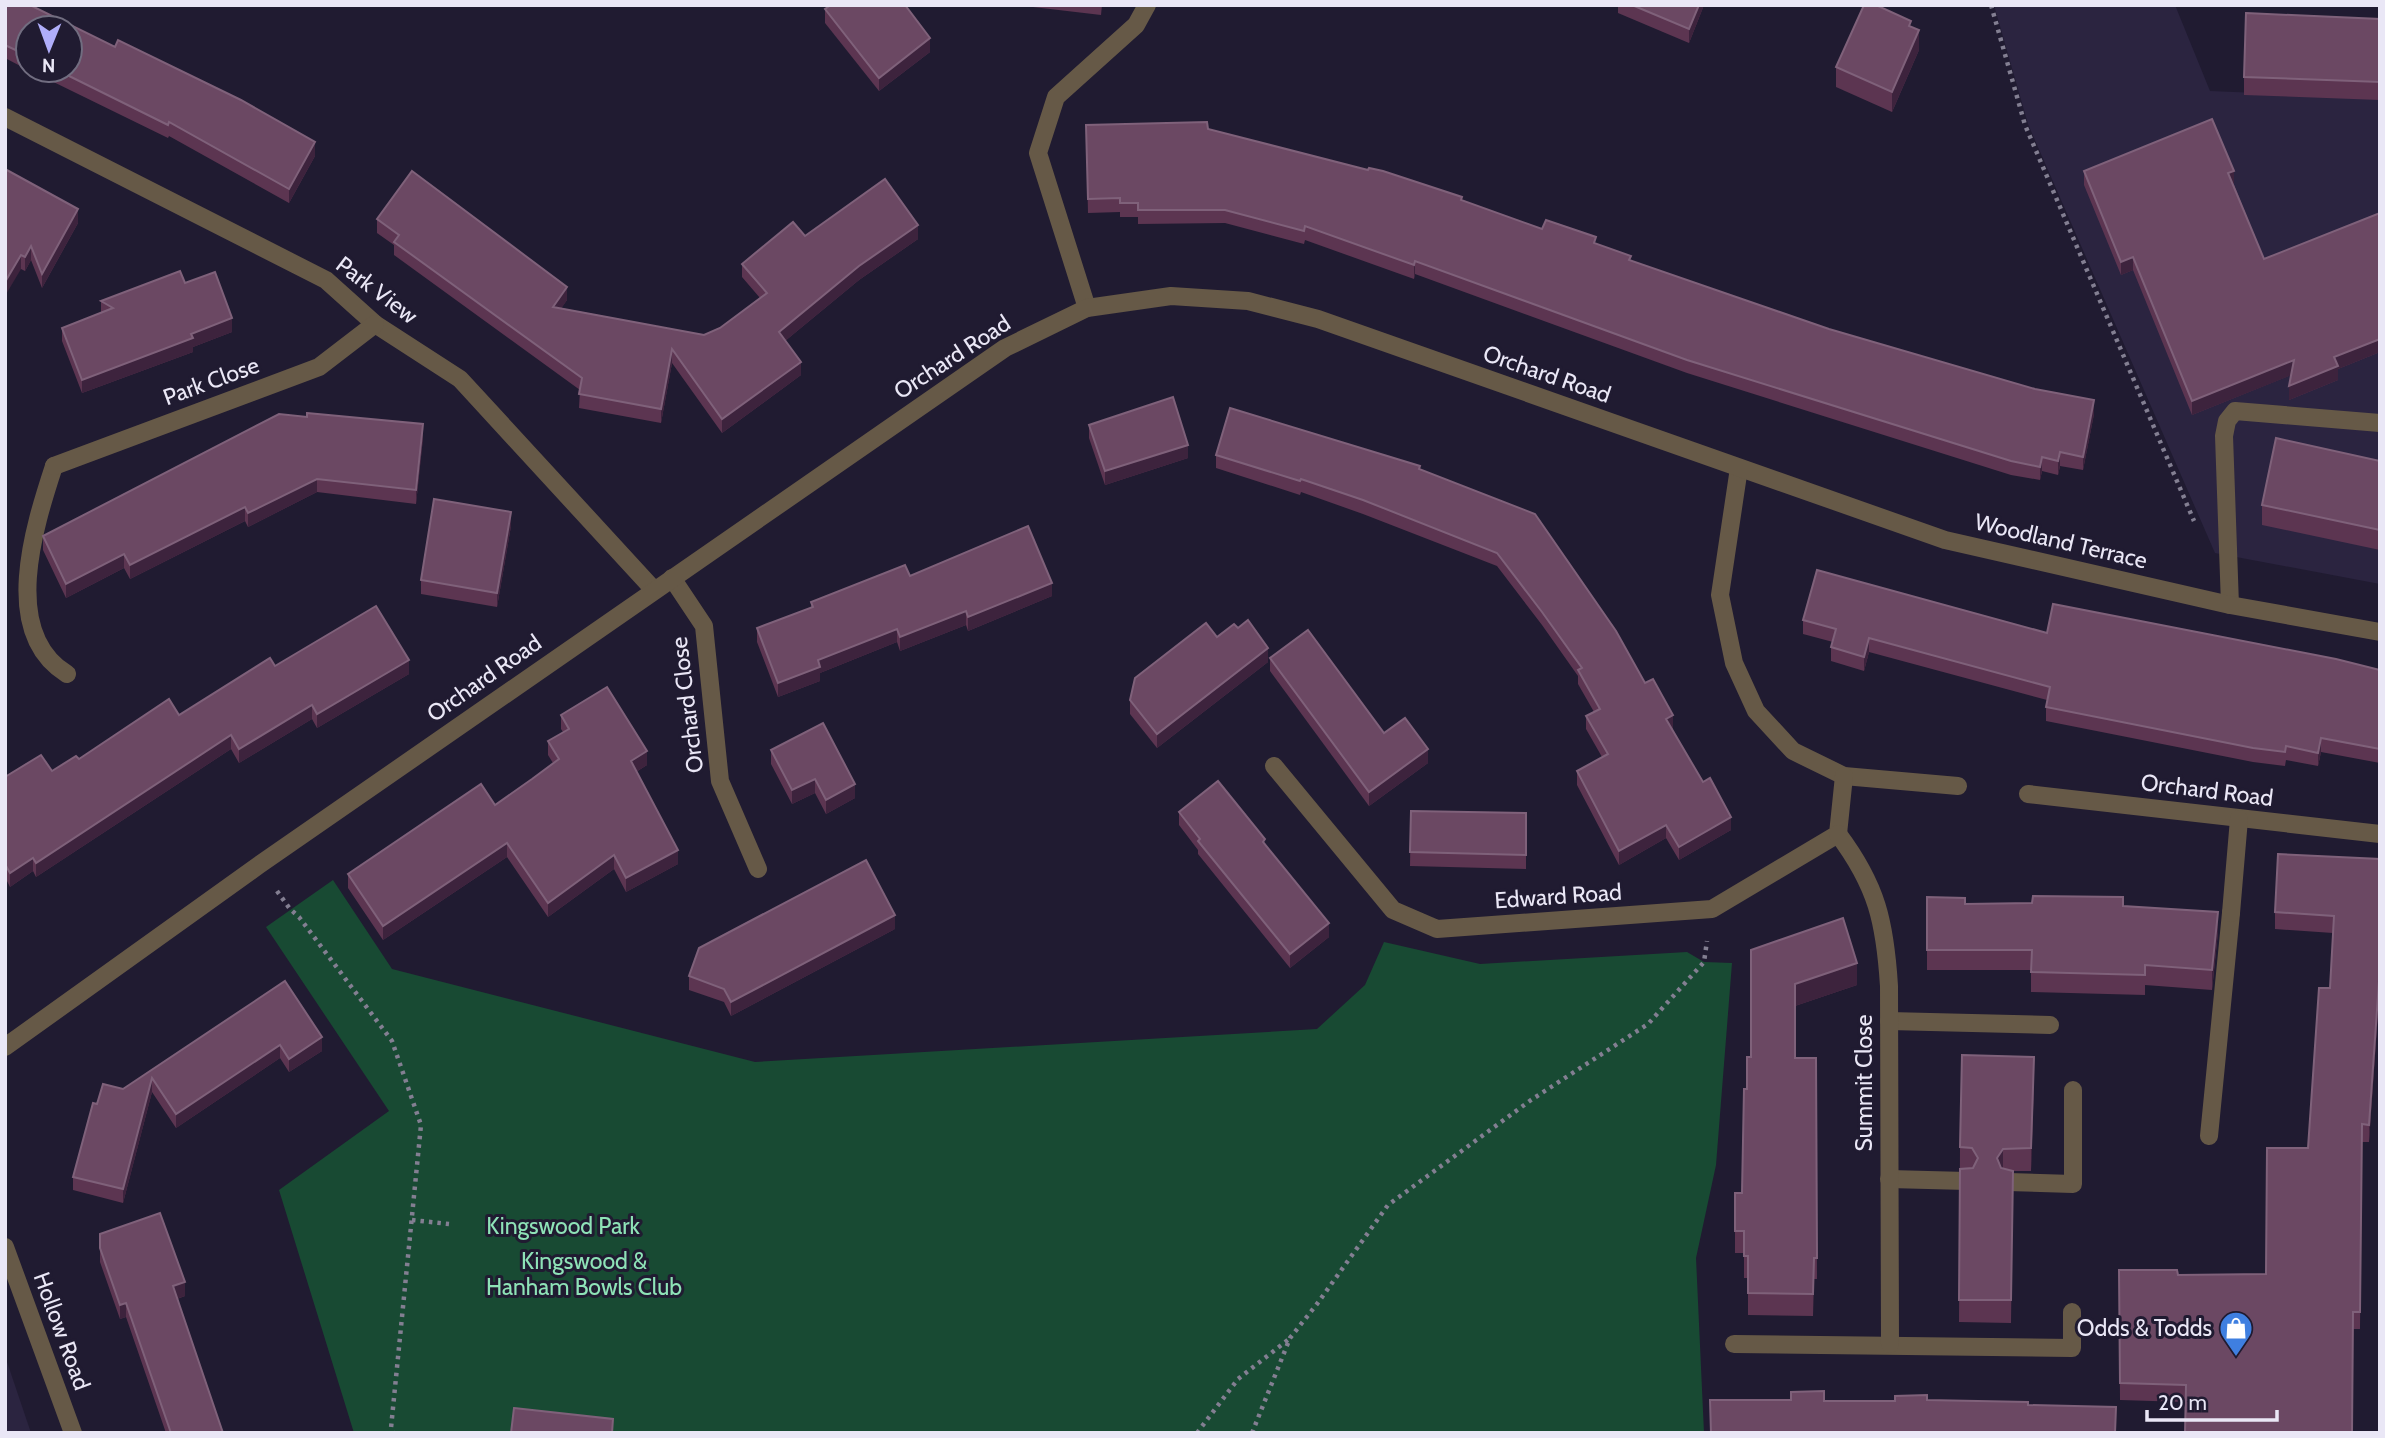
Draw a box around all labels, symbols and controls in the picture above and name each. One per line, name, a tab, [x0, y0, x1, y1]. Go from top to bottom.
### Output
north arrow	[14, 14, 84, 84]
text: N	[42, 54, 56, 77]
street label: Park View	[331, 250, 424, 330]
street label: Orchard Road	[888, 309, 1016, 405]
street label: Orchard Road	[1479, 339, 1615, 409]
street label: Park Close	[159, 351, 263, 411]
street label: Woodland Terrace	[1972, 508, 2150, 574]
street label: Orchard Road	[421, 628, 547, 728]
street label: Orchard Close	[665, 635, 709, 775]
street label: Orchard Road	[2139, 768, 2275, 812]
street label: Edward Road	[1493, 878, 1623, 914]
street label: Summit Close	[1850, 1014, 1878, 1151]
park label: Kingswood Park	[486, 1212, 640, 1240]
park label: Kingswood & Hanham Bowls Club	[486, 1247, 682, 1301]
street label: Hollow Road	[28, 1268, 96, 1394]
shop icon: Odds & Todds	[2217, 1309, 2255, 1358]
place label: Odds & Todds	[2077, 1314, 2212, 1342]
scale bar	[2147, 1378, 2276, 1422]
text: 20 m	[2158, 1390, 2207, 1415]

